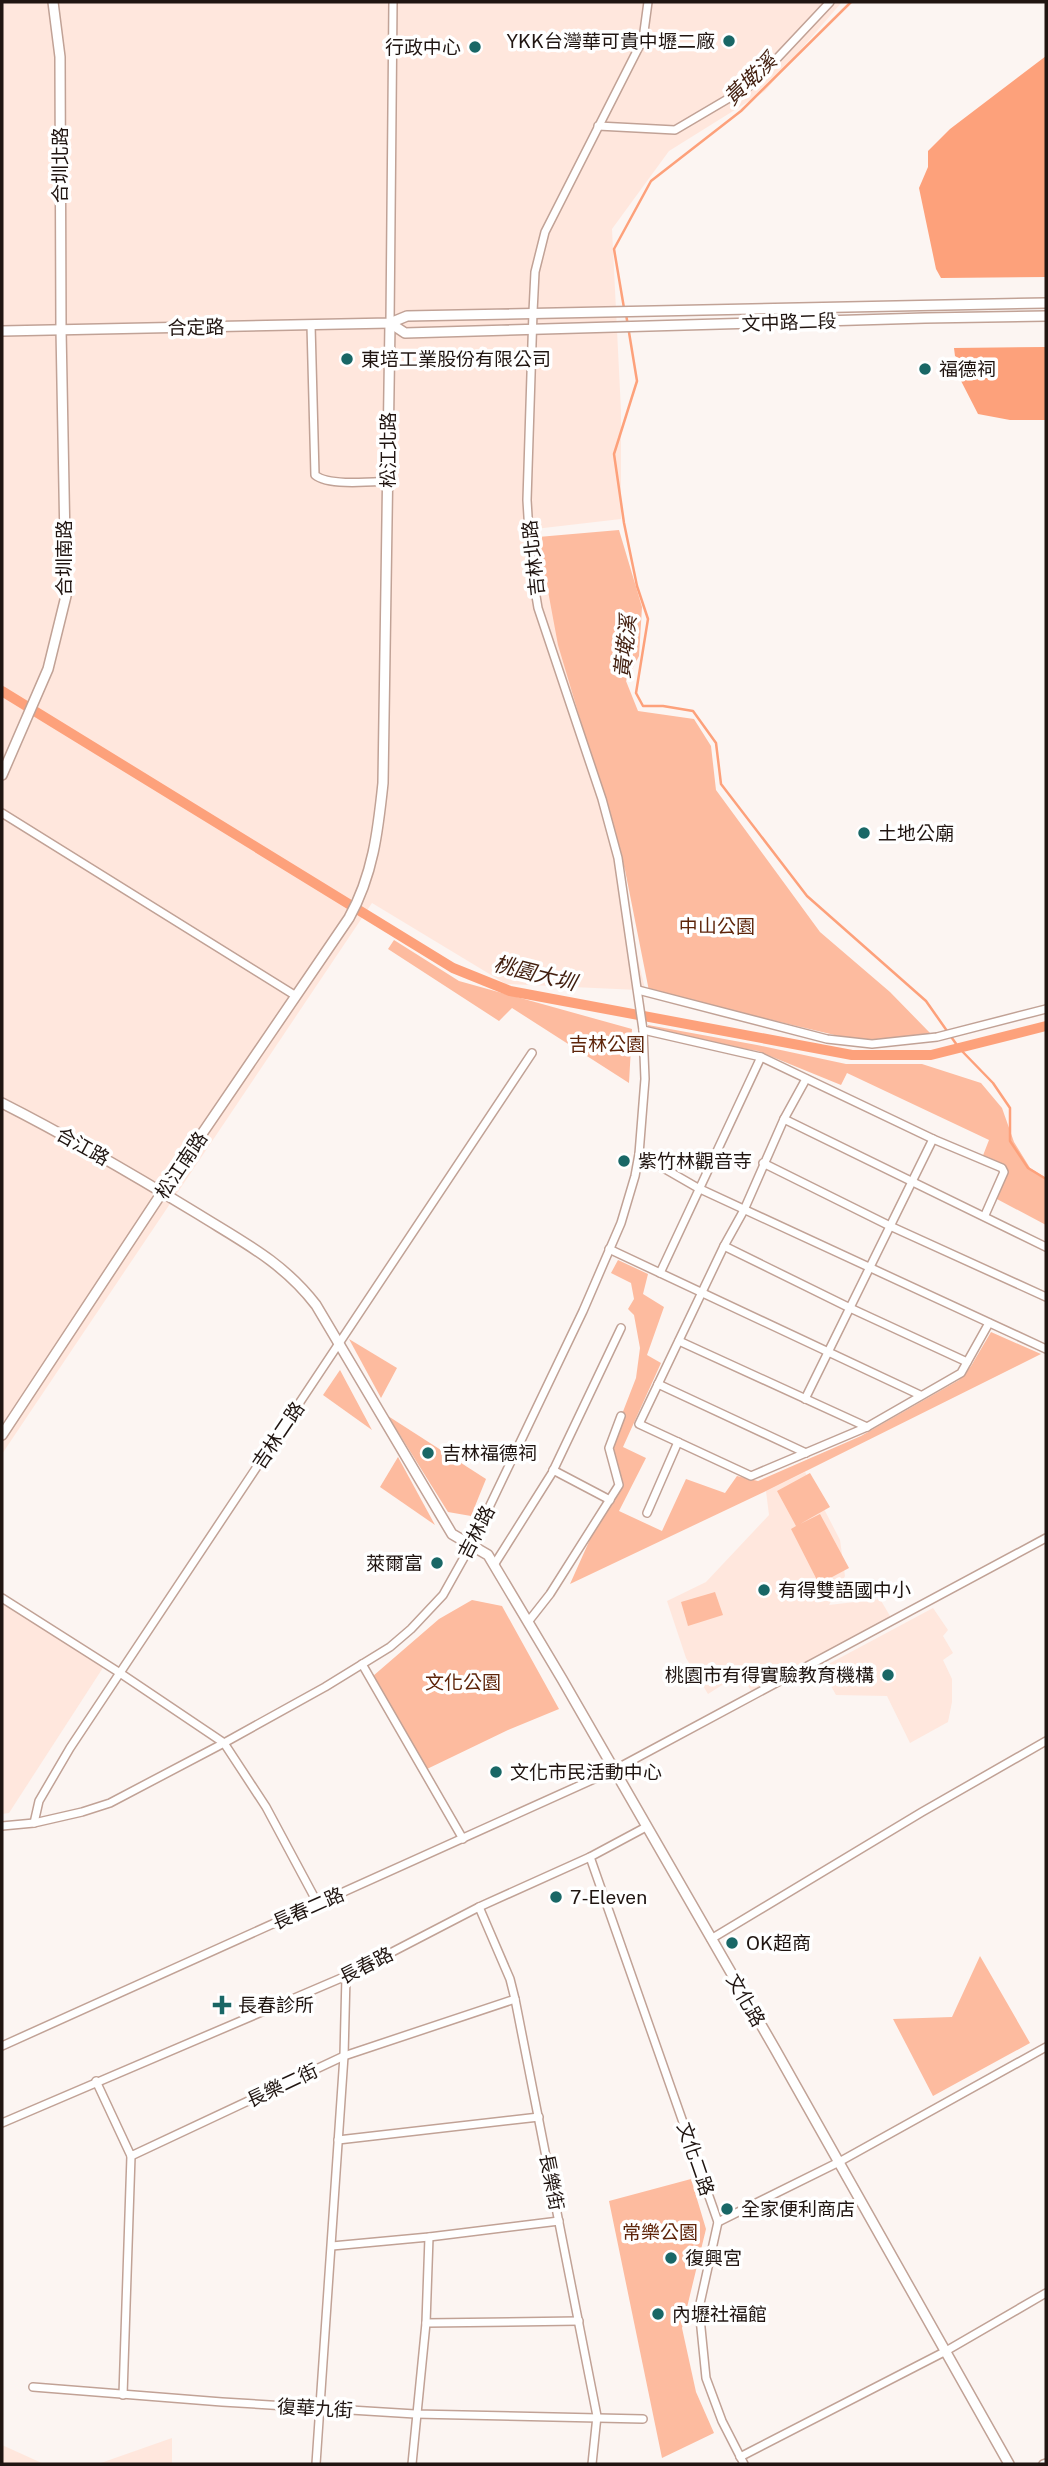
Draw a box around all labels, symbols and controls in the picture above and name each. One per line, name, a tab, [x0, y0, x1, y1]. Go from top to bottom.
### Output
place label: YKK台灣華可貴中壢二廠	[507, 30, 715, 52]
marker: YKK台灣華可貴中壢二廠	[721, 33, 737, 49]
place label: 行政中心	[385, 36, 461, 58]
marker: 行政中心	[467, 39, 483, 55]
water label: 黃墘溪	[719, 46, 784, 110]
street label: 合圳北路	[49, 127, 71, 203]
street label: 文中路二段	[741, 309, 837, 335]
street label: 合定路	[167, 316, 225, 338]
place label: 東培工業股份有限公司	[361, 348, 551, 370]
marker: 東培工業股份有限公司	[339, 351, 355, 367]
place label: 福德祠	[939, 358, 996, 380]
marker: 福德祠	[917, 361, 933, 377]
street label: 松江北路	[377, 412, 399, 488]
street label: 吉林北路	[518, 519, 548, 597]
street label: 合圳南路	[53, 520, 75, 596]
water label: 黃墘溪	[609, 611, 641, 680]
place label: 土地公廟	[878, 822, 954, 844]
marker: 土地公廟	[856, 825, 872, 841]
park label: 中山公園	[679, 915, 755, 937]
water label: 桃園大圳	[491, 951, 582, 996]
park label: 吉林公園	[569, 1033, 645, 1055]
street label: 合江路	[53, 1123, 113, 1169]
street label: 松江南路	[151, 1127, 211, 1203]
place label: 紫竹林觀音寺	[638, 1150, 752, 1172]
marker: 紫竹林觀音寺	[616, 1153, 632, 1169]
street label: 吉林二路	[248, 1397, 308, 1473]
place label: 吉林福德祠	[442, 1442, 537, 1464]
marker: 吉林福德祠	[420, 1445, 436, 1461]
street label: 吉林路	[453, 1502, 499, 1562]
place label: 萊爾富	[366, 1552, 423, 1574]
marker: 萊爾富	[429, 1555, 445, 1571]
place label: 有得雙語國中小	[778, 1579, 911, 1601]
marker: 有得雙語國中小	[756, 1582, 772, 1598]
place label: 桃園市有得實驗教育機構	[665, 1664, 874, 1686]
marker: 桃園市有得實驗教育機構	[880, 1667, 896, 1683]
park label: 文化公園	[425, 1671, 501, 1693]
place label: 文化市民活動中心	[510, 1761, 662, 1783]
marker: 文化市民活動中心	[488, 1764, 504, 1780]
street label: 長春二路	[269, 1882, 347, 1934]
place label: 7-Eleven	[570, 1886, 647, 1908]
marker: 7-Eleven	[548, 1889, 564, 1905]
place label: OK超商	[746, 1932, 811, 1954]
marker: OK超商	[724, 1935, 740, 1951]
street label: 長春路	[336, 1942, 396, 1988]
street label: 文化路	[722, 1970, 770, 2030]
place label: 長春診所	[238, 1994, 314, 2016]
marker: 長春診所	[212, 1995, 232, 2015]
street label: 長樂二街	[243, 2059, 321, 2111]
street label: 文化二路	[673, 2119, 719, 2199]
street label: 長樂街	[536, 2152, 568, 2212]
place label: 全家便利商店	[741, 2198, 855, 2220]
marker: 全家便利商店	[719, 2201, 735, 2217]
park label: 常樂公園	[622, 2221, 698, 2243]
place label: 復興宮	[685, 2247, 742, 2269]
marker: 復興宮	[663, 2250, 679, 2266]
place label: 內壢社福館	[672, 2303, 767, 2325]
marker: 內壢社福館	[650, 2306, 666, 2322]
street label: 復華九街	[276, 2395, 354, 2421]

